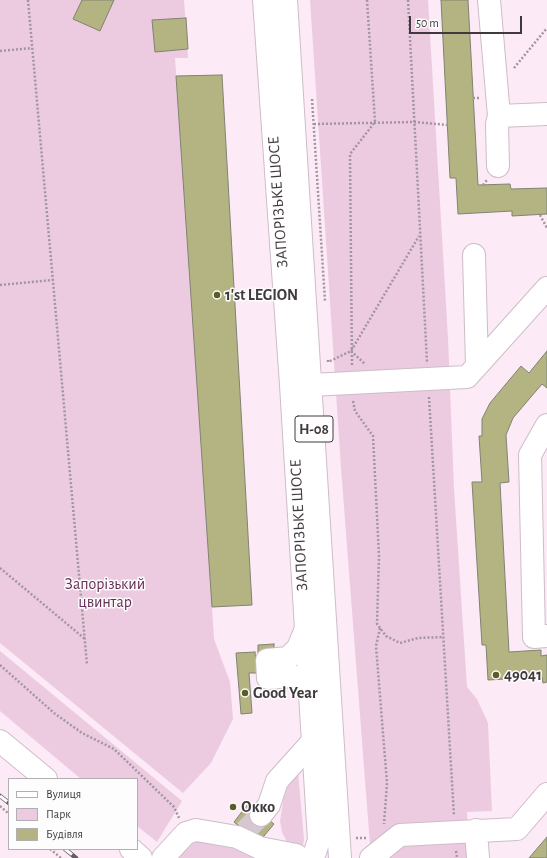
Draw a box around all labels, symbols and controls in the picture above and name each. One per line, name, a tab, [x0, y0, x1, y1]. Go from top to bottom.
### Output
scale bar	[411, 8, 524, 34]
text: 50 m	[416, 17, 439, 29]
street label: ЗАПОРІЗЬКЕ ШОСЕ	[264, 135, 292, 269]
place label: 1'st LEGION	[225, 285, 298, 305]
marker: 1'st LEGION	[212, 290, 222, 300]
road number: Н-08	[295, 416, 333, 442]
street label: ЗАПОРІЗЬКЕ ШОСЕ	[286, 459, 312, 591]
park label: Запорізький цвинтар	[65, 574, 145, 612]
place label: 49041	[504, 665, 542, 685]
marker: 49041	[491, 670, 501, 680]
place label: Good Year	[253, 683, 318, 703]
marker: Good Year	[240, 688, 250, 698]
legend	[8, 778, 138, 850]
text: Вулиця	[46, 788, 81, 800]
place label: Окко	[241, 797, 275, 817]
marker: Окко	[228, 802, 238, 812]
text: Парк	[46, 808, 71, 820]
text: Будівля	[46, 828, 83, 840]

